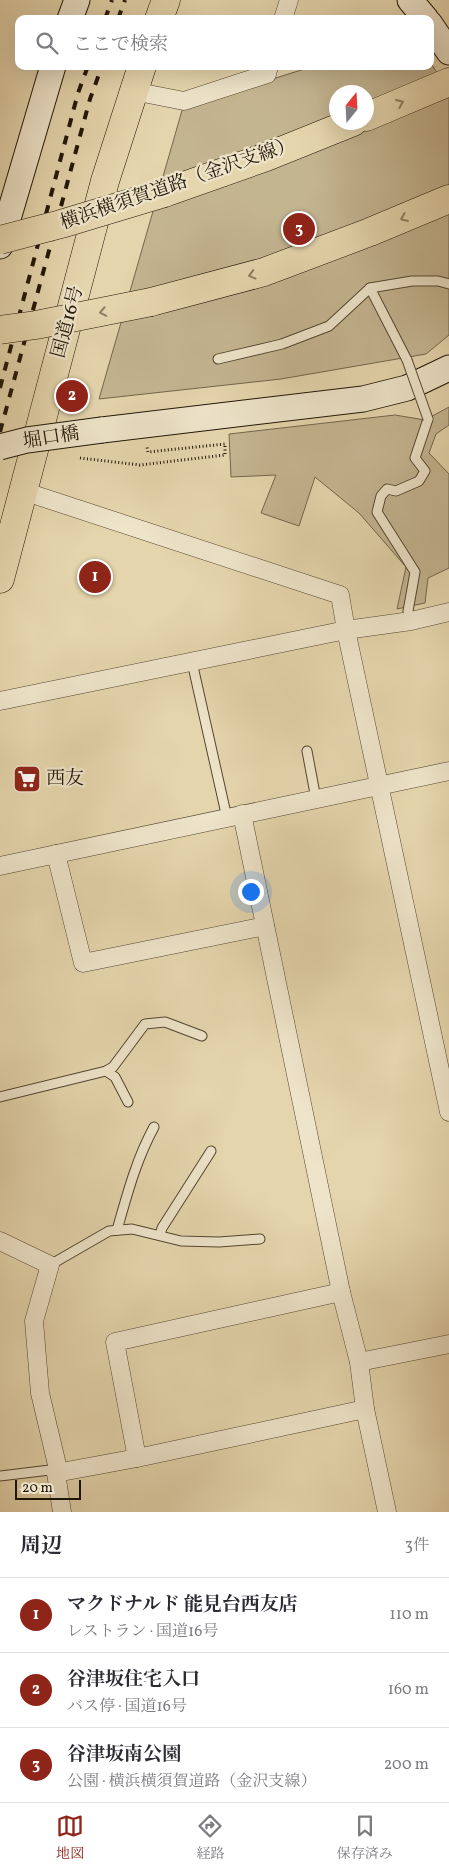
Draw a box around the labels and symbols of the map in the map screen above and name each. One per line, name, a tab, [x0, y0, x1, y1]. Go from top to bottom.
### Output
north arrow	[329, 85, 374, 130]
one-way arrow	[395, 99, 403, 109]
street label: 横浜横須賀道路（金沢支線）	[57, 131, 299, 237]
pin: 3	[283, 210, 315, 248]
one-way arrow	[400, 211, 409, 222]
one-way arrow	[249, 270, 257, 280]
street label: 国道16号	[46, 283, 90, 361]
one-way arrow	[98, 306, 107, 316]
pin: 2	[56, 377, 88, 415]
street label: 堀口橋	[21, 421, 81, 455]
pin: 1	[79, 558, 111, 596]
supermarket icon: 西友	[12, 764, 42, 794]
place label: 西友	[46, 766, 84, 792]
your location	[238, 879, 264, 905]
scale bar	[15, 1477, 81, 1500]

